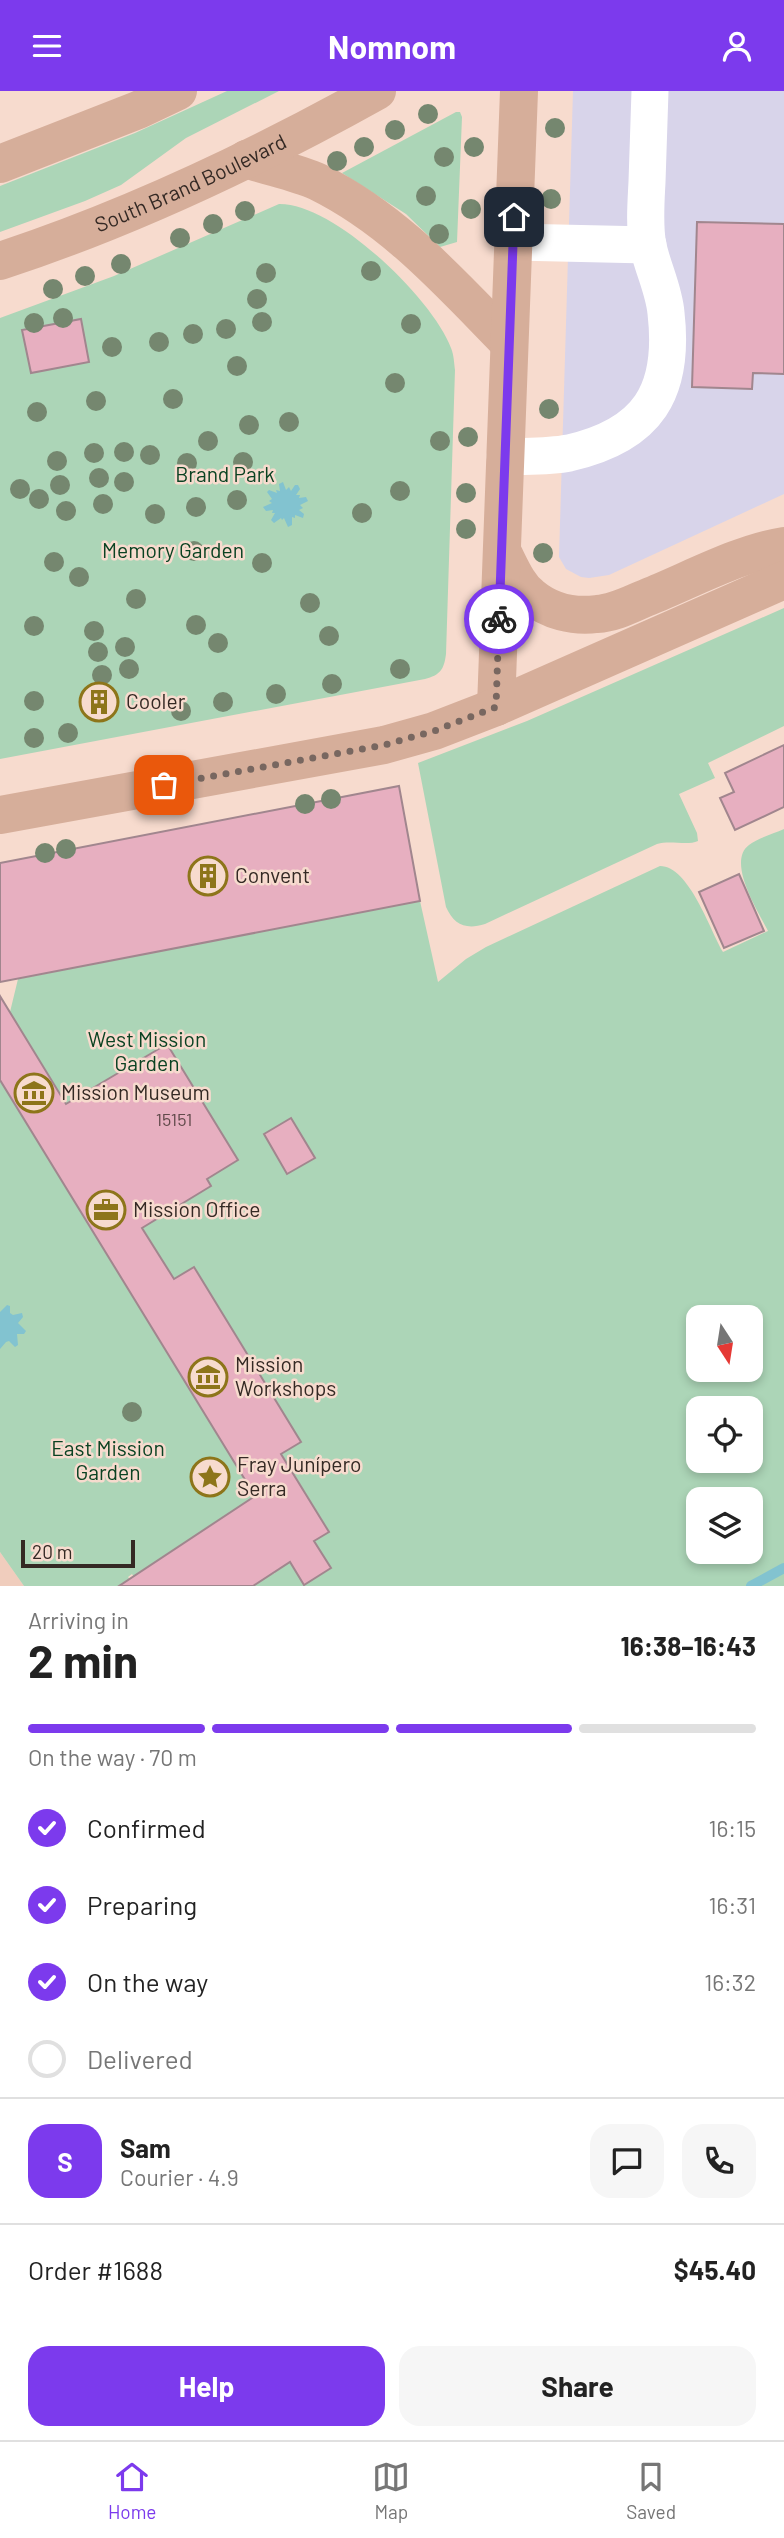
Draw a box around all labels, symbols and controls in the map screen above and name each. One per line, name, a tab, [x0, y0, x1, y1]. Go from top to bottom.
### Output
icon: menu	[28, 27, 66, 65]
text: Nomnom	[328, 27, 456, 65]
icon: person	[718, 27, 756, 65]
street label: South Brand Boulevard	[91, 128, 290, 236]
pin	[484, 187, 544, 247]
icon: home	[495, 198, 533, 236]
park label: Brand Park	[175, 461, 275, 486]
park label: Memory Garden	[102, 537, 244, 562]
courier	[464, 584, 534, 654]
icon: bike	[480, 600, 518, 638]
building icon: Cooler	[78, 681, 120, 723]
place label: Cooler	[126, 688, 186, 713]
pin	[134, 755, 194, 815]
icon: bag	[145, 766, 183, 804]
building icon: Convent	[187, 855, 229, 897]
place label: Convent	[235, 862, 310, 887]
park label: West Mission Garden	[88, 1026, 206, 1075]
museum icon: Mission Museum	[13, 1072, 55, 1114]
place label: Mission Museum	[61, 1079, 210, 1104]
house number: 15151	[156, 1108, 192, 1130]
office icon: Mission Office	[85, 1189, 127, 1231]
place label: Mission Office	[133, 1196, 260, 1221]
north arrow	[686, 1305, 763, 1383]
map controls	[686, 1305, 763, 1564]
place label: Mission Workshops	[235, 1351, 336, 1400]
museum icon: Mission Workshops	[187, 1356, 229, 1398]
button: locate	[686, 1396, 763, 1473]
park label: East Mission Garden	[51, 1435, 165, 1484]
place label: Fray Junípero Serra	[237, 1451, 362, 1500]
place icon: Fray Junípero Serra	[189, 1456, 231, 1498]
button: layers	[686, 1487, 763, 1564]
scale bar	[21, 1537, 135, 1569]
text: 20 m	[32, 1540, 72, 1563]
text: Arriving in	[28, 1606, 129, 1634]
text: 16:38–16:43	[620, 1630, 756, 1661]
text: 2 min	[28, 1632, 138, 1687]
text: On the way · 70 m	[28, 1743, 197, 1771]
icon: check	[28, 1809, 66, 1847]
text: Confirmed	[87, 1812, 206, 1843]
text: 16:15	[708, 1814, 756, 1842]
icon: check	[28, 1886, 66, 1924]
text: Preparing	[87, 1889, 197, 1920]
text: 16:31	[709, 1891, 756, 1919]
icon: check	[28, 1963, 66, 2001]
text: On the way	[87, 1966, 208, 1997]
text: 16:32	[704, 1968, 756, 1996]
text: Delivered	[87, 2043, 193, 2074]
button: chat	[590, 2124, 664, 2198]
button: phone	[682, 2124, 756, 2198]
text: Sam	[120, 2132, 171, 2163]
text: S	[57, 2146, 73, 2177]
text: Courier · 4.9	[120, 2163, 239, 2191]
text: Order #1688	[28, 2254, 163, 2285]
text: $45.40	[674, 2254, 756, 2285]
button: Help	[28, 2346, 385, 2426]
button: Share	[399, 2346, 756, 2426]
tab: Home	[108, 2458, 156, 2523]
tab: Map	[372, 2458, 410, 2523]
tab: Saved	[626, 2458, 676, 2523]

